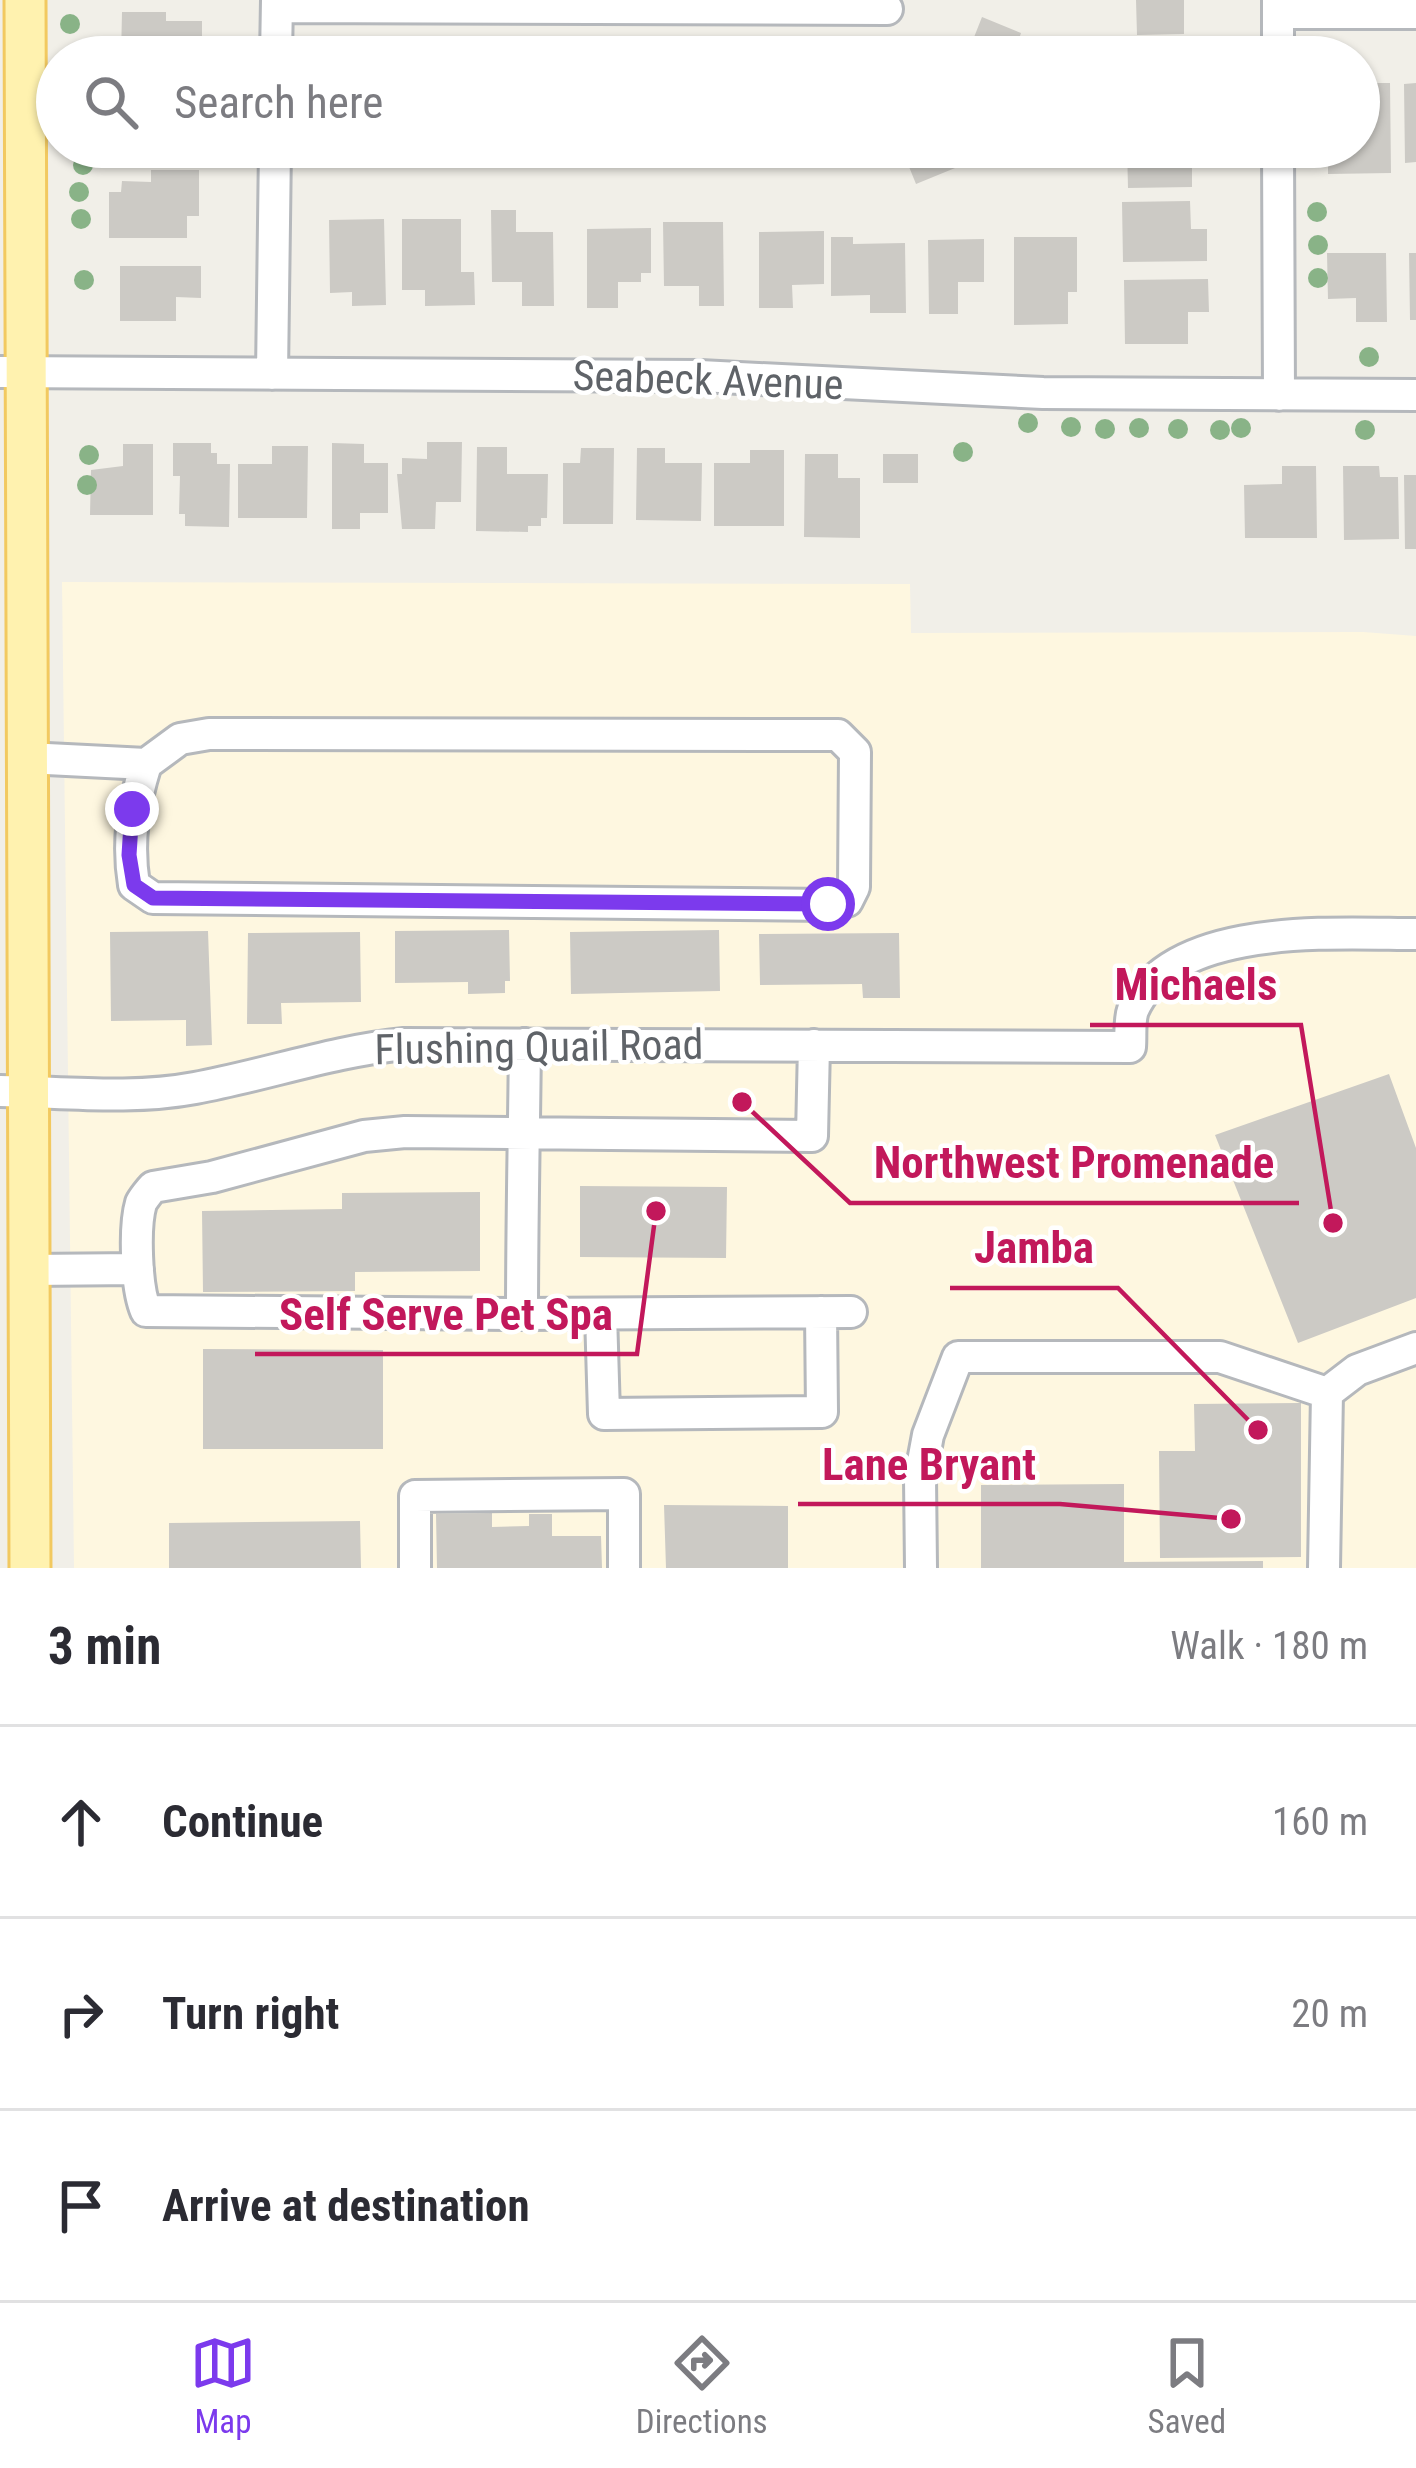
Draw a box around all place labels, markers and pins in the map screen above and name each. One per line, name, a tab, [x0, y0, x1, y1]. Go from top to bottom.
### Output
callout: Michaels	[1090, 944, 1301, 1025]
callout: Northwest Promenade	[850, 1122, 1299, 1203]
callout: Jamba	[950, 1207, 1118, 1288]
callout: Self Serve Pet Spa	[255, 1273, 637, 1354]
callout: Lane Bryant	[798, 1423, 1060, 1504]

